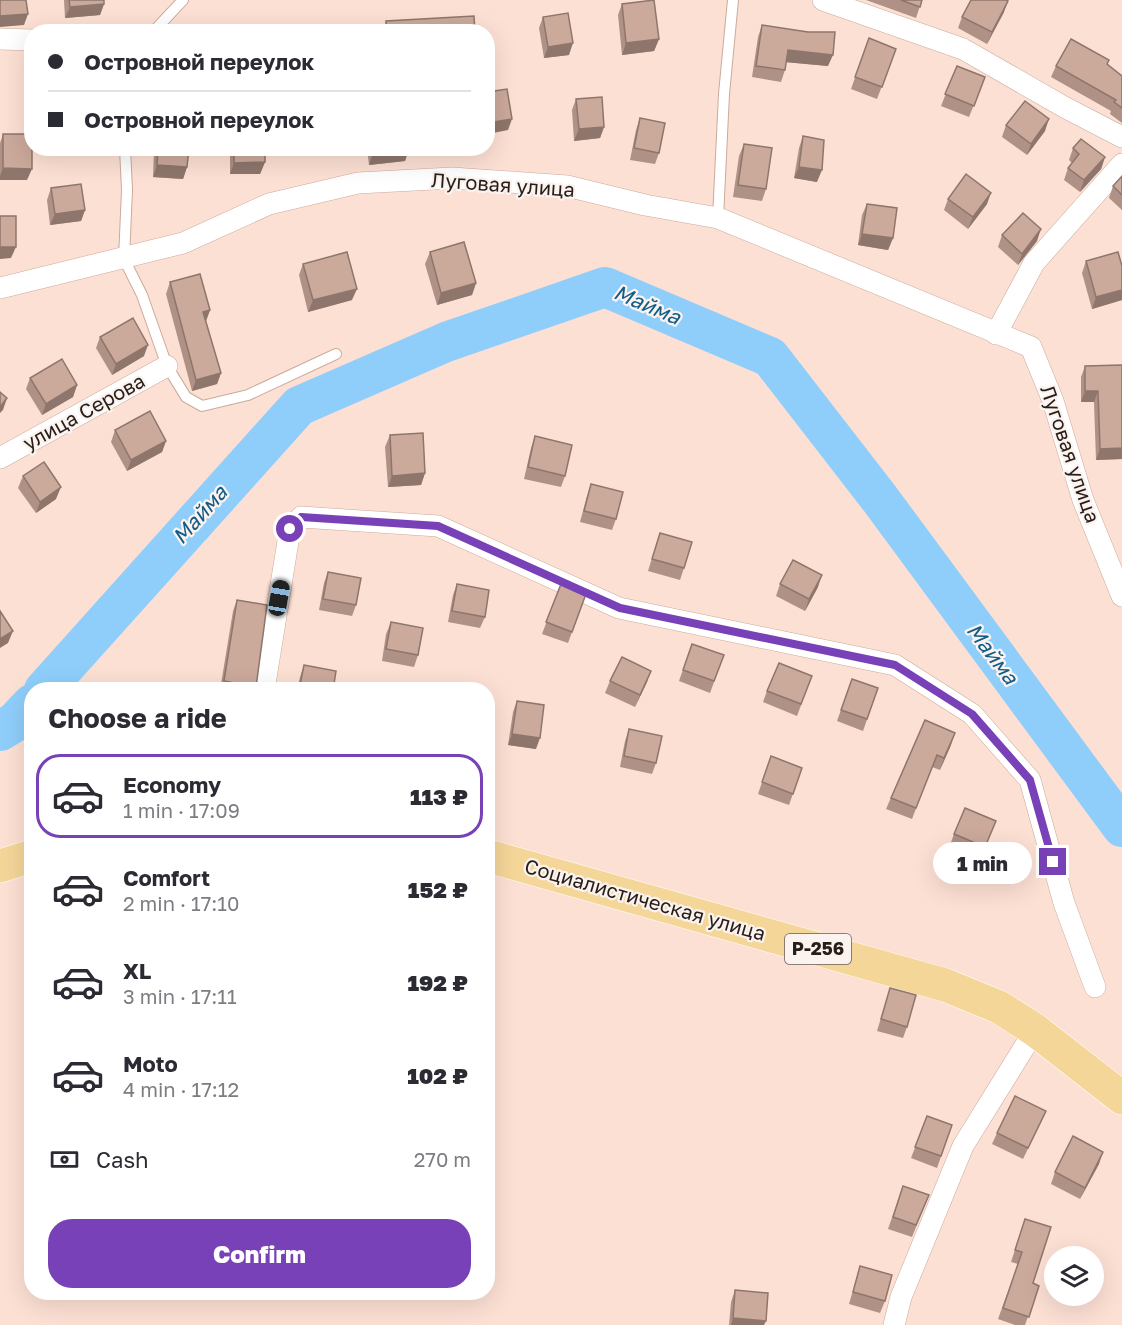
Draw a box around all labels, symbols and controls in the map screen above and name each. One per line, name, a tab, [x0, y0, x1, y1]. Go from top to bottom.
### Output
text: Островной переулок	[84, 48, 314, 75]
text: Островной переулок	[84, 106, 314, 133]
street label: Луговая улица	[430, 167, 576, 201]
water label: Майма	[610, 278, 686, 330]
street label: улица Серова	[18, 368, 149, 455]
street label: Луговая улица	[1036, 382, 1106, 526]
water label: Майма	[166, 479, 233, 549]
route start	[276, 515, 303, 542]
car	[267, 579, 291, 617]
water label: Майма	[961, 618, 1025, 690]
text: Choose a ride	[48, 702, 227, 734]
icon: car	[51, 769, 105, 823]
text: Economy	[123, 771, 221, 798]
text: 113 ₽	[410, 783, 468, 810]
text: 1 min · 17:09	[123, 798, 240, 822]
callout: 1 min	[933, 841, 1032, 883]
route end	[1039, 848, 1066, 875]
text: 1 min	[957, 851, 1008, 875]
street label: Социалистическая улица	[522, 853, 769, 945]
icon: car	[51, 862, 105, 916]
text: Comfort	[123, 864, 210, 891]
text: 152 ₽	[408, 876, 468, 903]
text: 2 min · 17:10	[123, 891, 239, 915]
road number: Р-256	[785, 934, 851, 964]
icon: car	[51, 955, 105, 1009]
text: XL	[123, 957, 151, 984]
text: 192 ₽	[407, 969, 468, 996]
text: 3 min · 17:11	[123, 984, 237, 1008]
icon: car	[51, 1048, 105, 1102]
text: Moto	[123, 1050, 178, 1077]
text: 102 ₽	[407, 1062, 468, 1089]
text: 4 min · 17:12	[123, 1077, 239, 1101]
icon: cash	[48, 1143, 81, 1176]
text: Cash	[96, 1146, 149, 1173]
text: 270 m	[414, 1147, 471, 1171]
button: Confirm	[48, 1219, 471, 1288]
map controls	[1044, 1246, 1104, 1306]
button: layers	[1044, 1246, 1104, 1306]

